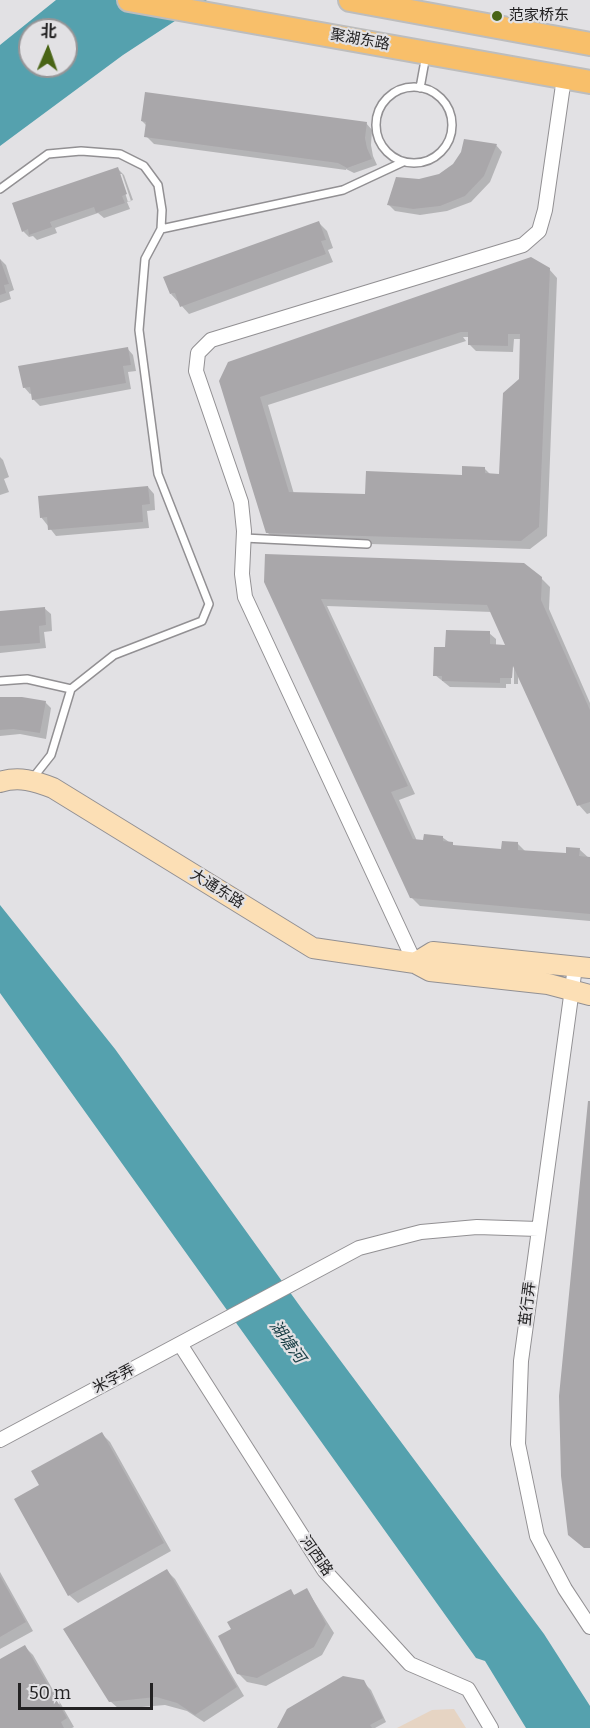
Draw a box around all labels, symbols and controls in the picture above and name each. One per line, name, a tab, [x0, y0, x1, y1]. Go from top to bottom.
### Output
place label: 范家桥东	[509, 7, 569, 25]
marker: 范家桥东	[490, 9, 504, 23]
north arrow	[18, 18, 78, 78]
text: 北	[40, 22, 57, 41]
street label: 聚湖东路	[329, 26, 391, 54]
street label: 大通东路	[187, 865, 247, 913]
street label: 茧行弄	[516, 1281, 540, 1327]
water label: 湖塘河	[265, 1317, 309, 1367]
street label: 米字弄	[90, 1360, 138, 1398]
street label: 河西路	[296, 1532, 336, 1580]
scale bar	[21, 1671, 156, 1709]
text: 50 m	[29, 1682, 71, 1704]

